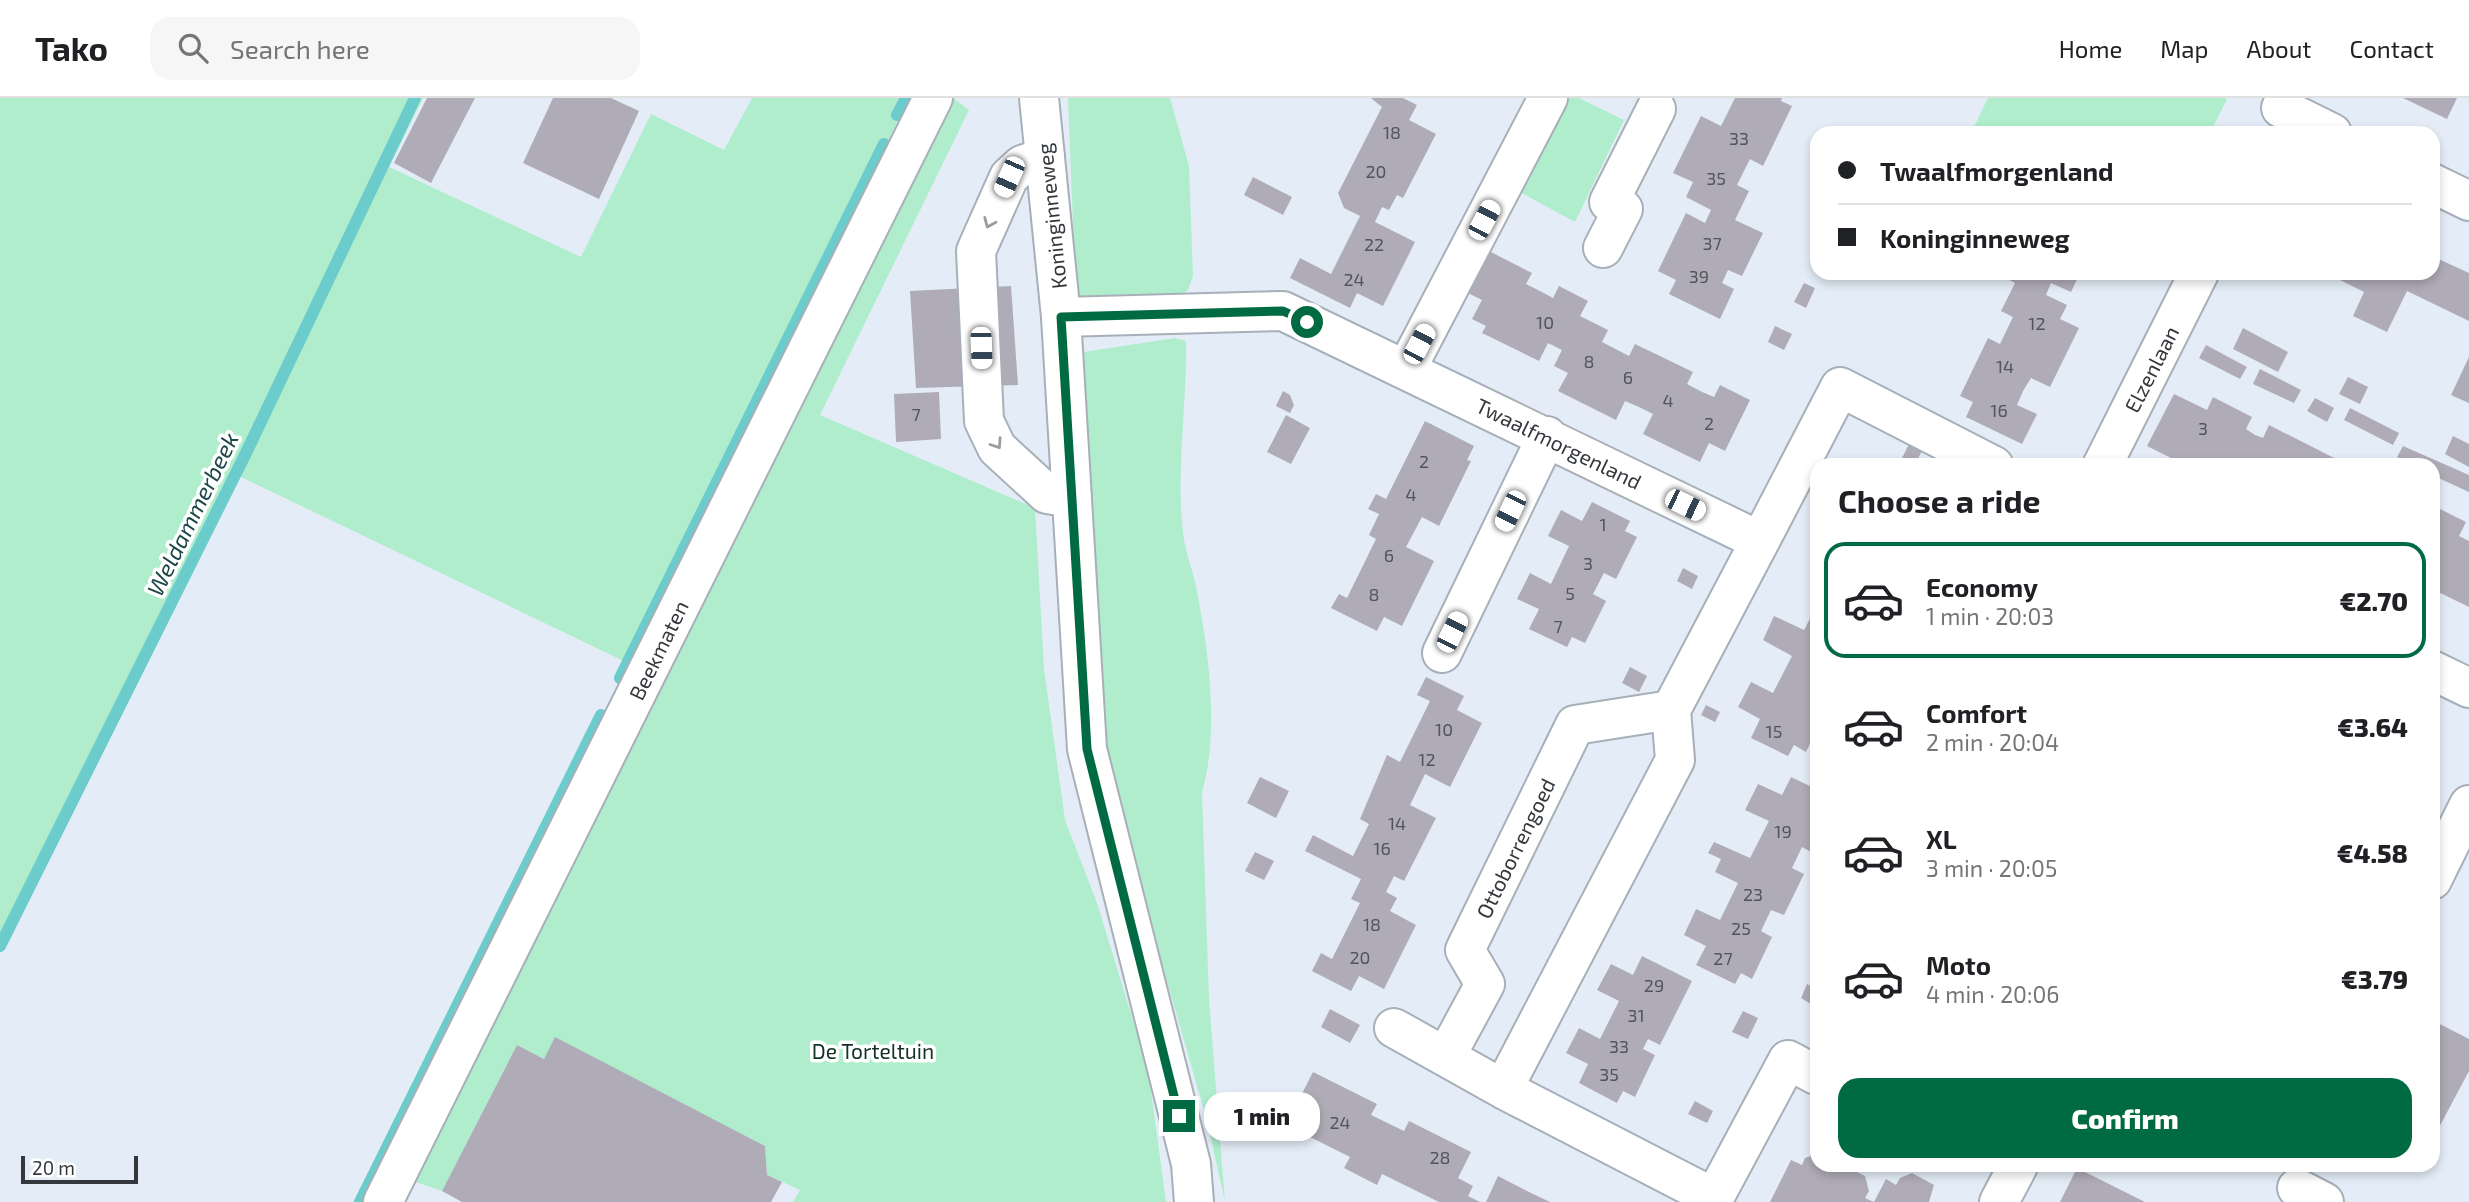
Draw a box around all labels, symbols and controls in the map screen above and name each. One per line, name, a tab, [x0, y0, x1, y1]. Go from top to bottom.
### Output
search box	[150, 17, 640, 80]
text: Tako	[35, 28, 108, 68]
icon: search	[174, 29, 212, 67]
text: Search here	[230, 33, 370, 64]
text: Home	[2059, 34, 2122, 63]
text: Map	[2160, 34, 2208, 63]
text: About	[2246, 34, 2312, 63]
text: Contact	[2350, 34, 2434, 63]
house number: 18	[1383, 121, 1401, 143]
house number: 33	[1729, 127, 1749, 149]
street label: Koninginneweg	[1031, 142, 1071, 290]
car	[991, 154, 1028, 200]
text: Twaalfmorgenland	[1880, 155, 2114, 186]
house number: 20	[1366, 160, 1386, 182]
house number: 35	[1706, 167, 1726, 189]
car	[1465, 197, 1504, 243]
one-way arrow	[983, 216, 997, 228]
text: Koninginneweg	[1880, 222, 2070, 253]
house number: 37	[1702, 232, 1722, 254]
house number: 22	[1364, 233, 1384, 255]
house number: 39	[1689, 265, 1709, 287]
house number: 24	[1343, 268, 1365, 290]
route start	[1291, 306, 1323, 338]
house number: 10	[1536, 311, 1554, 333]
house number: 12	[2028, 312, 2046, 334]
car	[1400, 321, 1439, 367]
street label: Elzenlaan	[2119, 322, 2183, 416]
car	[970, 327, 993, 369]
house number: 8	[1584, 350, 1594, 372]
house number: 14	[1996, 355, 2014, 377]
house number: 6	[1623, 366, 1633, 388]
house number: 4	[1662, 389, 1674, 411]
street label: Twaalfmorgenland	[1472, 392, 1646, 494]
house number: 16	[1990, 399, 2008, 421]
house number: 7	[911, 403, 921, 425]
house number: 2	[1704, 412, 1714, 434]
house number: 3	[2198, 417, 2208, 439]
water label: Weldammerbeek	[140, 428, 244, 600]
one-way arrow	[989, 436, 1001, 449]
house number: 2	[1419, 450, 1429, 472]
text: Choose a ride	[1838, 481, 2041, 519]
house number: 4	[1405, 483, 1417, 505]
car	[1662, 486, 1709, 524]
car	[1492, 488, 1529, 534]
house number: 1	[1599, 513, 1607, 535]
house number: 6	[1384, 544, 1394, 566]
house number: 3	[1583, 552, 1593, 574]
icon: car	[1842, 569, 1905, 632]
text: Economy	[1926, 571, 2038, 602]
house number: 5	[1565, 582, 1575, 604]
house number: 8	[1369, 583, 1379, 605]
text: €2.70	[2339, 585, 2408, 616]
street label: Beekmaten	[623, 596, 693, 704]
text: 1 min · 20:03	[1926, 602, 2054, 630]
car	[1434, 609, 1471, 655]
house number: 7	[1553, 615, 1563, 637]
icon: car	[1842, 695, 1905, 758]
text: Comfort	[1926, 697, 2027, 728]
text: €3.64	[2337, 711, 2408, 742]
house number: 10	[1435, 718, 1453, 740]
house number: 15	[1766, 720, 1782, 742]
text: 2 min · 20:04	[1926, 728, 2059, 756]
house number: 12	[1418, 748, 1436, 770]
street label: Ottoborrengoed	[1470, 774, 1560, 922]
house number: 14	[1388, 812, 1406, 834]
house number: 19	[1774, 820, 1792, 842]
icon: car	[1842, 821, 1905, 884]
text: XL	[1926, 823, 1957, 854]
house number: 16	[1373, 837, 1391, 859]
text: €4.58	[2337, 837, 2408, 868]
text: 3 min · 20:05	[1926, 854, 2057, 882]
house number: 23	[1743, 883, 1763, 905]
house number: 18	[1363, 913, 1381, 935]
house number: 25	[1731, 917, 1751, 939]
house number: 20	[1350, 946, 1370, 968]
house number: 27	[1713, 947, 1733, 969]
icon: car	[1842, 947, 1905, 1010]
text: Moto	[1926, 949, 1991, 980]
text: €3.79	[2341, 963, 2408, 994]
house number: 29	[1644, 974, 1664, 996]
text: 4 min · 20:06	[1926, 980, 2059, 1008]
house number: 31	[1627, 1004, 1645, 1026]
house number: 33	[1609, 1035, 1629, 1057]
park label: De Torteltuin	[812, 1038, 934, 1063]
house number: 35	[1599, 1063, 1619, 1085]
button: Confirm	[1838, 1078, 2412, 1158]
callout: 1 min	[1204, 1091, 1319, 1140]
route end	[1163, 1100, 1195, 1132]
text: 1 min	[1234, 1102, 1290, 1130]
house number: 24	[1329, 1111, 1351, 1133]
house number: 28	[1429, 1146, 1451, 1168]
scale bar	[21, 1153, 138, 1185]
text: 20 m	[32, 1156, 75, 1179]

